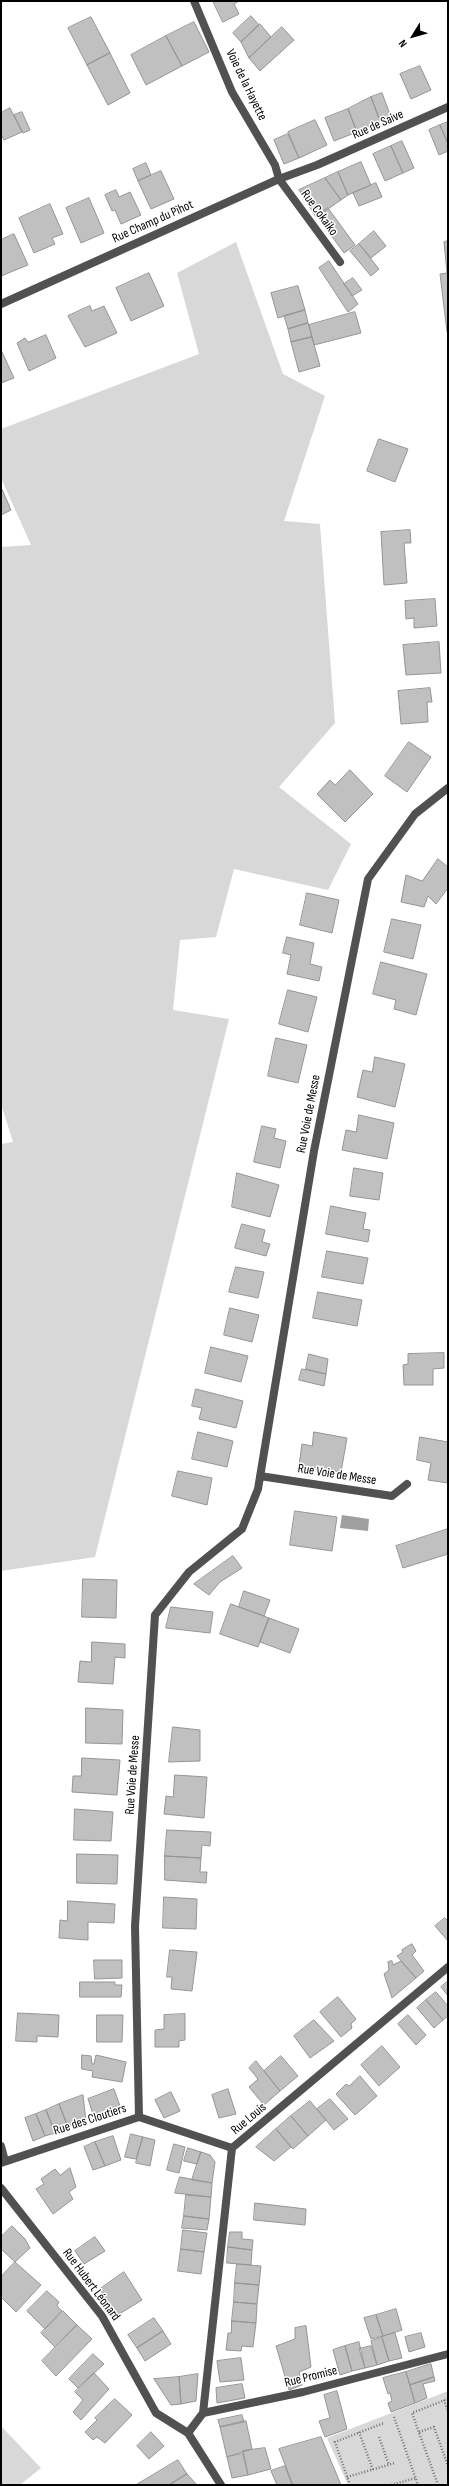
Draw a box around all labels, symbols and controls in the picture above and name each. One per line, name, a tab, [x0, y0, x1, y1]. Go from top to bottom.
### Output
north arrow	[393, 16, 433, 56]
text: N	[396, 37, 410, 50]
street label: Voie de la Hayette	[222, 47, 270, 123]
street label: Rue de Saive	[350, 107, 406, 143]
street label: Rue Cokaiko	[297, 187, 341, 239]
street label: Rue Champ du Pihot	[110, 197, 196, 247]
street label: Rue Voie de Messe	[294, 1074, 324, 1154]
street label: Rue Voie de Messe	[297, 1461, 377, 1489]
street label: Rue Voie de Messe	[122, 1735, 144, 1815]
street label: Rue Louis	[228, 2100, 270, 2138]
street label: Rue des Cloutiers	[52, 2101, 128, 2139]
street label: Rue Hubert Léonard	[59, 2246, 123, 2324]
street label: Rue Promise	[283, 2363, 339, 2391]

